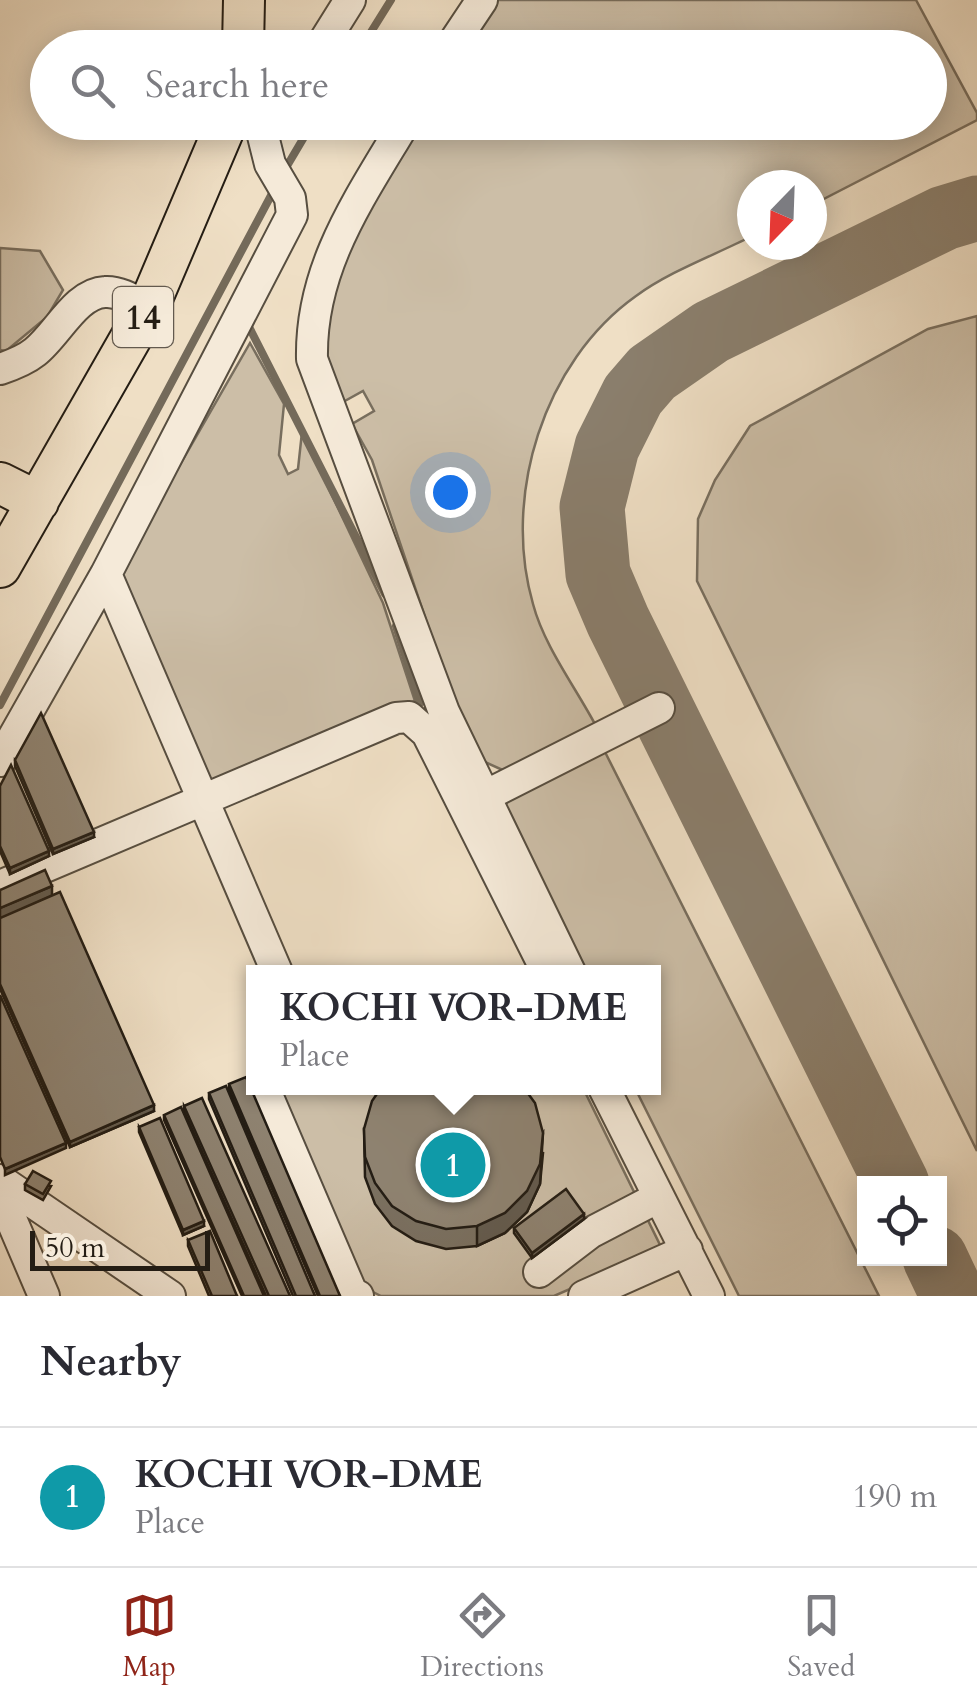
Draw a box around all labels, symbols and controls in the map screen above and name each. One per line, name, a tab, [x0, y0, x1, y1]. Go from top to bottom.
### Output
search box	[30, 30, 947, 140]
icon: search	[65, 58, 120, 113]
text: Search here	[145, 59, 329, 111]
north arrow	[737, 170, 827, 260]
road number: 14	[113, 287, 173, 347]
your location	[425, 467, 476, 518]
popup	[246, 965, 661, 1095]
text: KOCHI VOR-DME	[280, 982, 627, 1034]
text: Place	[280, 1034, 350, 1078]
pin: 1	[420, 1128, 486, 1202]
map controls	[857, 1176, 947, 1266]
button: locate	[857, 1176, 947, 1266]
scale bar	[30, 1226, 210, 1270]
text: 50 m	[45, 1229, 105, 1267]
text: Nearby	[40, 1333, 182, 1390]
text: KOCHI VOR-DME	[135, 1449, 483, 1501]
text: 1	[64, 1475, 81, 1519]
text: 190 m	[852, 1475, 937, 1519]
text: Place	[135, 1501, 205, 1545]
tab: Map	[122, 1588, 177, 1686]
tab: Directions	[420, 1588, 544, 1686]
tab: Saved	[787, 1588, 855, 1686]

